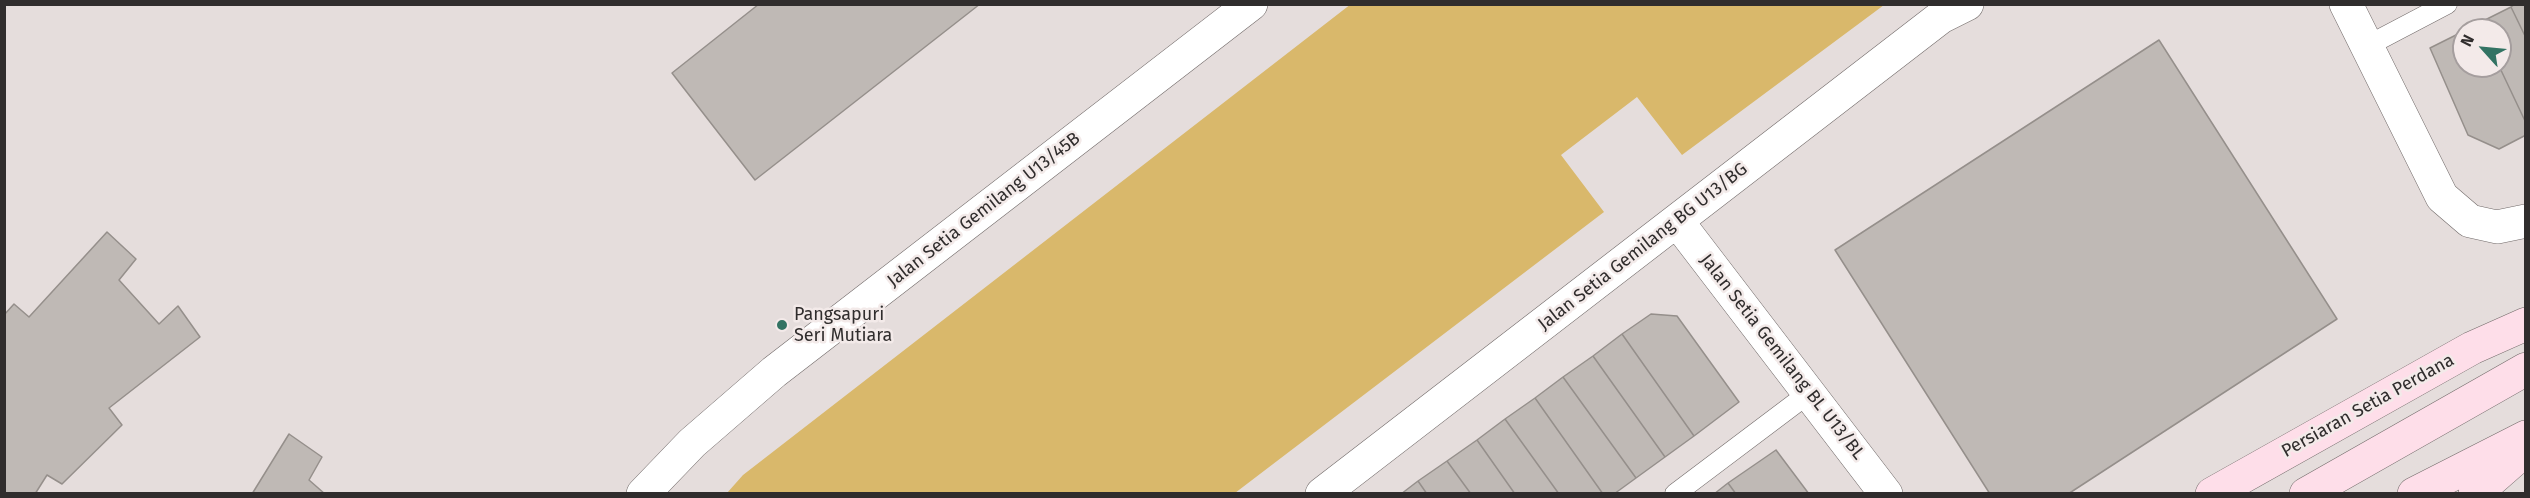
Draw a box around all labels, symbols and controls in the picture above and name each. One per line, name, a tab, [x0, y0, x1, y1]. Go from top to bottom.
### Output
north arrow	[2452, 18, 2512, 78]
text: N	[2456, 31, 2478, 50]
street label: Jalan Setia Gemilang U13/45B	[883, 128, 1085, 292]
street label: Jalan Setia Gemilang BG U13/BG	[1534, 159, 1752, 335]
street label: Jalan Setia Gemilang BL U13/BL	[1695, 250, 1869, 464]
place label: Pangsapuri Seri Mutiara	[794, 304, 892, 346]
marker: Pangsapuri Seri Mutiara	[775, 318, 789, 332]
street label: Persiaran Setia Perdana	[2278, 350, 2458, 462]

